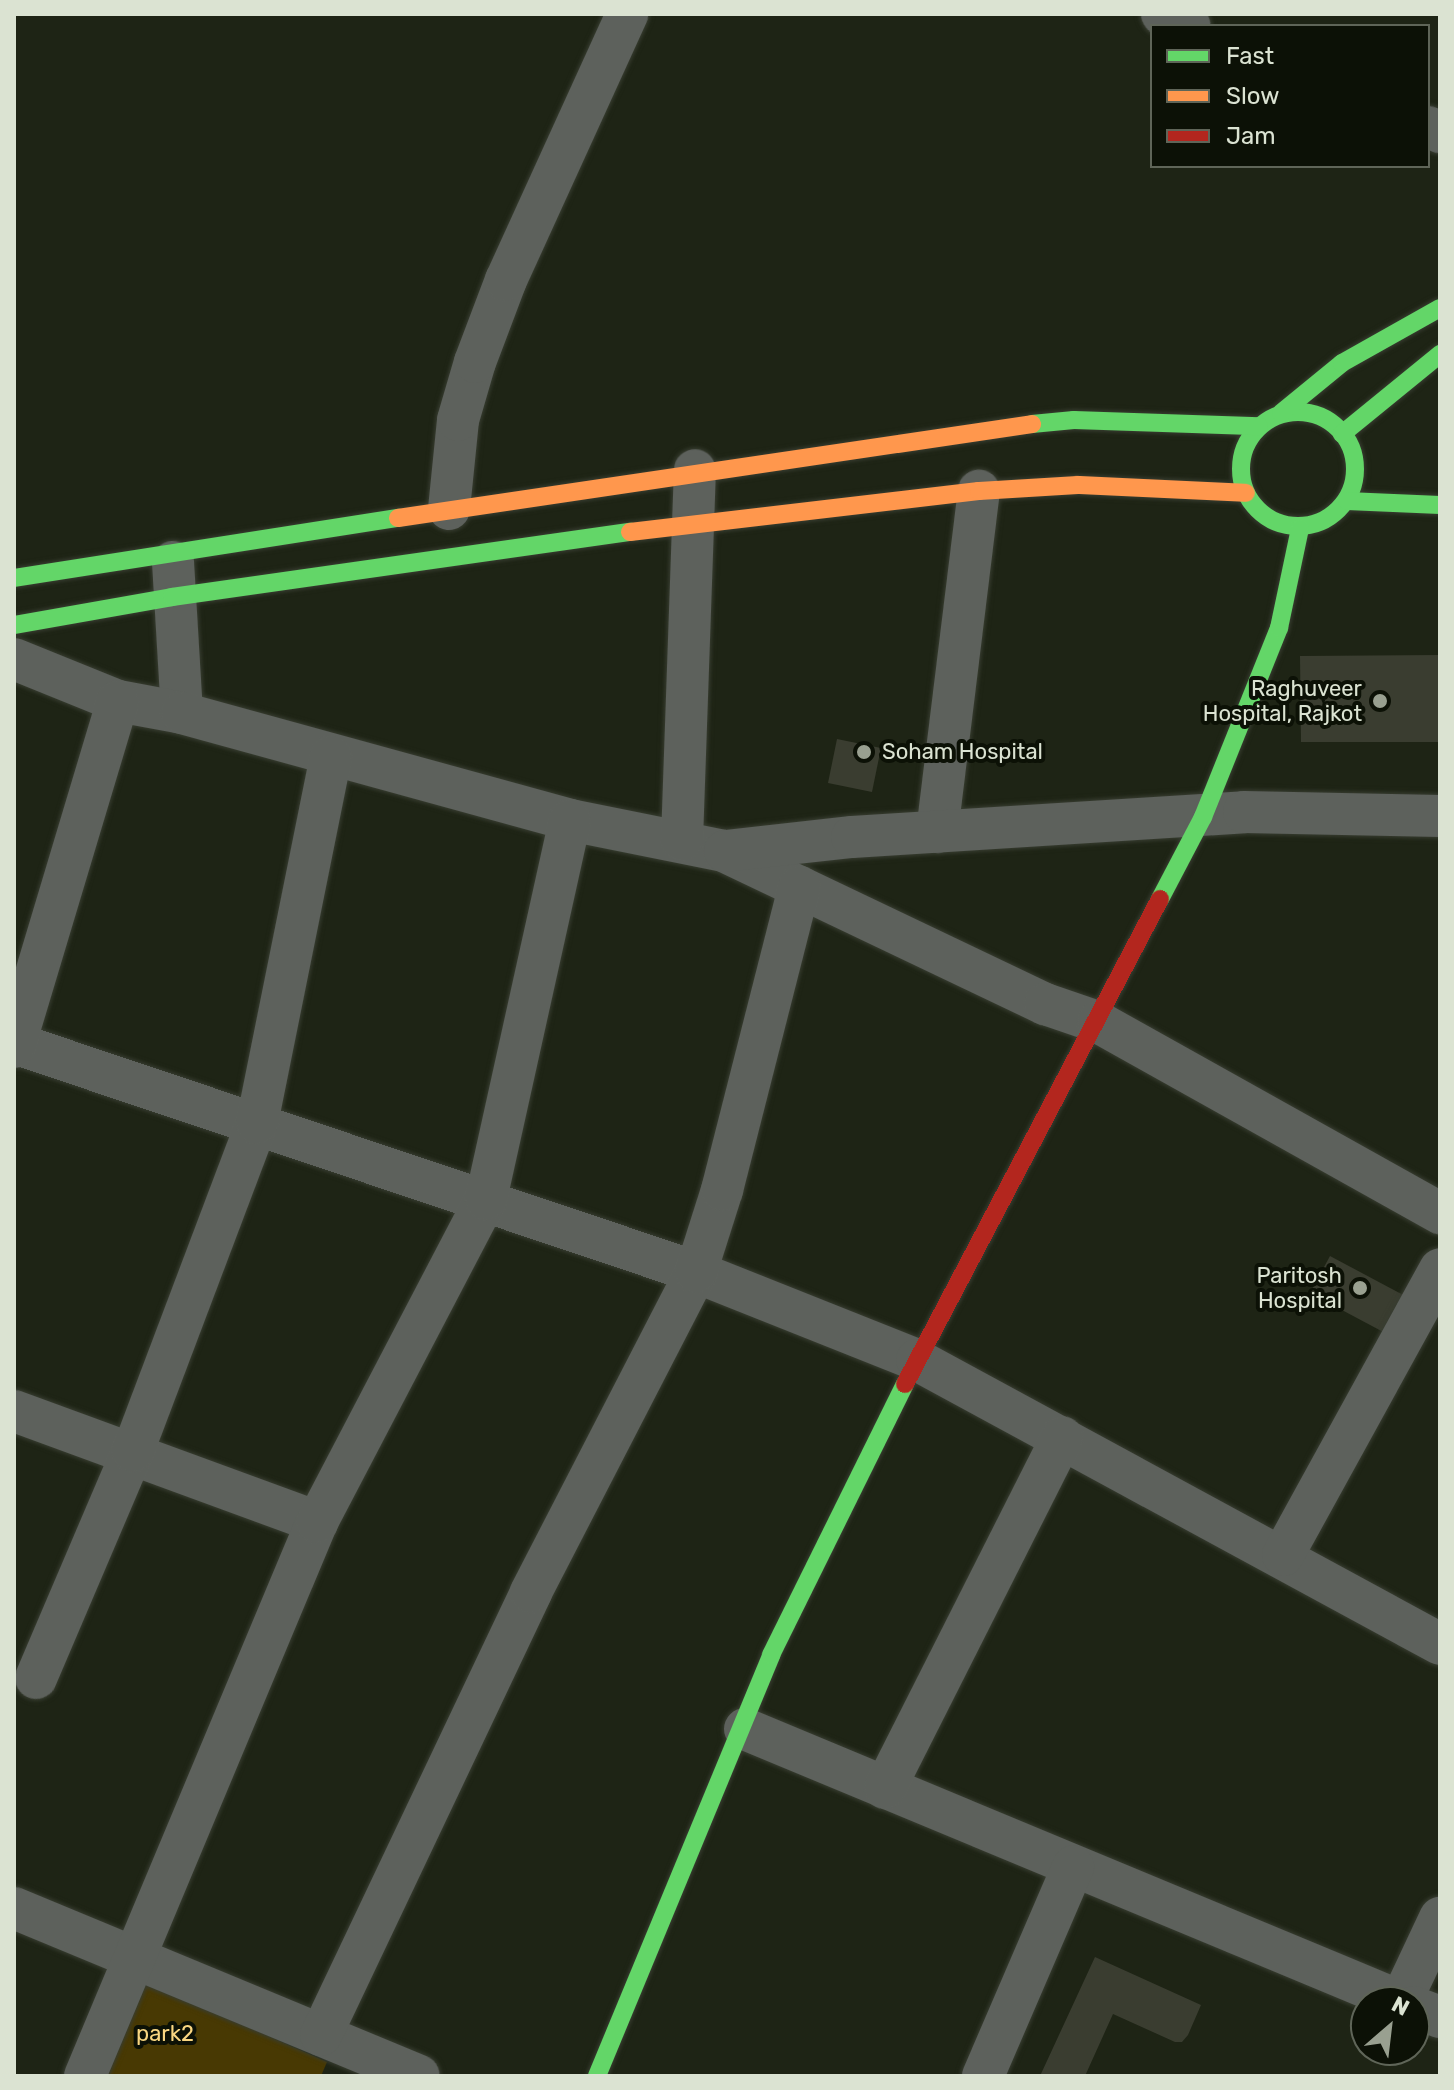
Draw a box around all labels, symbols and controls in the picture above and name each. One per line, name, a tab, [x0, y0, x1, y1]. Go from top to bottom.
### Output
legend	[1150, 24, 1430, 168]
text: Fast	[1226, 42, 1274, 70]
text: Slow	[1226, 82, 1279, 110]
text: Jam	[1226, 122, 1276, 150]
place label: Raghuveer Hospital, Rajkot	[1203, 675, 1362, 726]
marker: Raghuveer Hospital, Rajkot	[1369, 690, 1391, 712]
place label: Soham Hospital	[882, 739, 1043, 765]
marker: Soham Hospital	[853, 741, 875, 763]
place label: Paritosh Hospital	[1256, 1262, 1342, 1314]
marker: Paritosh Hospital	[1349, 1277, 1371, 1299]
north arrow	[1350, 1986, 1430, 2066]
text: N	[1387, 1990, 1414, 2022]
park label: park2	[136, 2021, 194, 2047]

